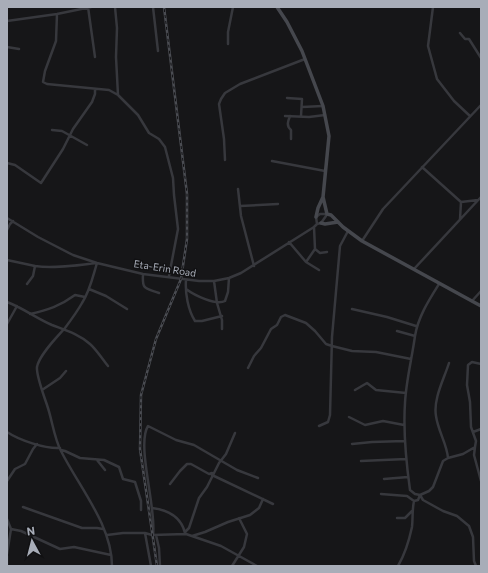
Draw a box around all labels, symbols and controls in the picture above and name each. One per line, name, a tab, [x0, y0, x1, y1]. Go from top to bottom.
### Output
street label: Eta-Erin Road	[133, 257, 197, 279]
north arrow	[12, 521, 52, 561]
text: N	[26, 524, 36, 538]

